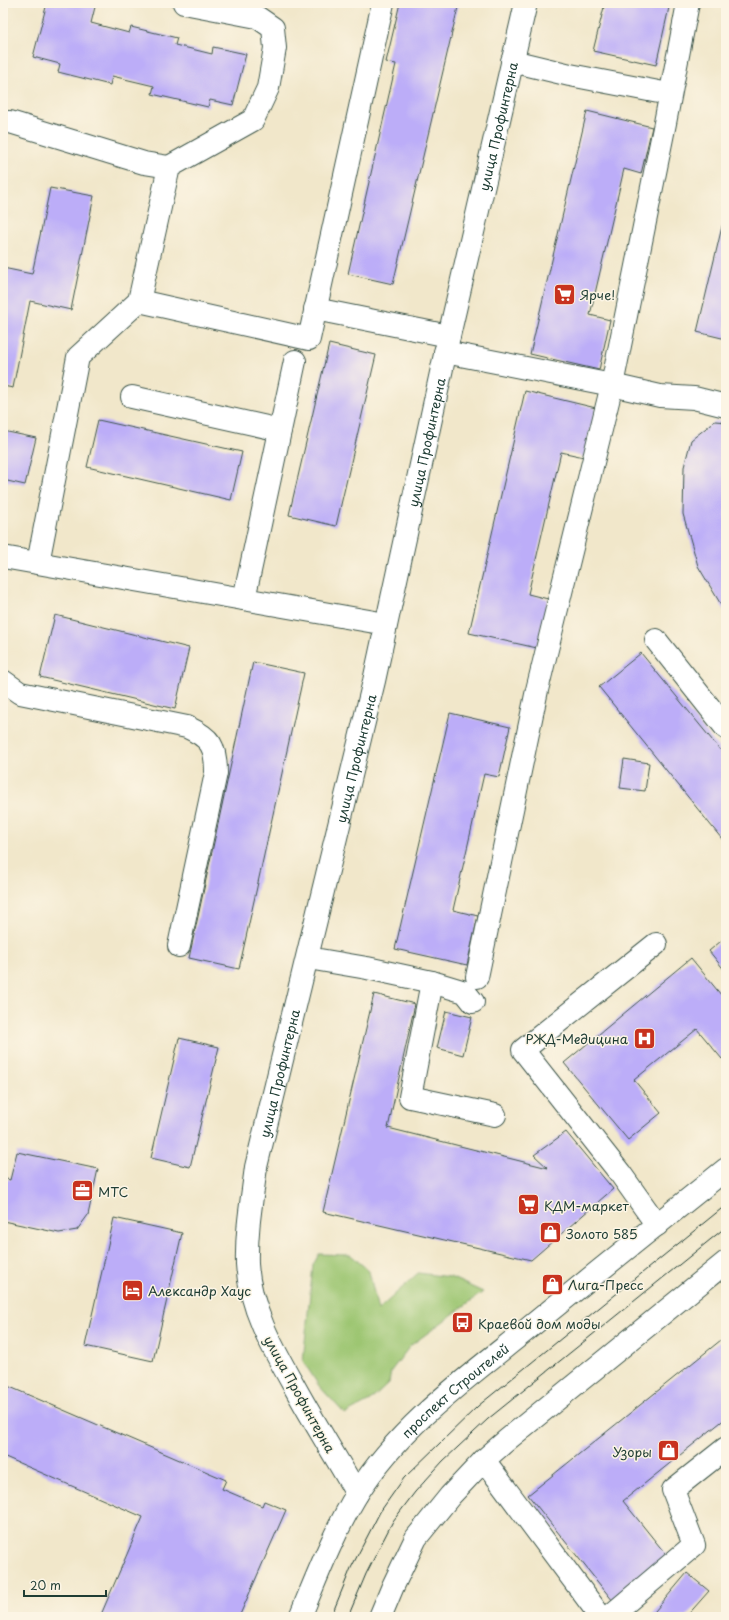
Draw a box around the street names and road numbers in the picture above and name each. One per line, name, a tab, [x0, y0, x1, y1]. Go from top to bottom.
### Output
street label: улица Профинтерна	[473, 59, 522, 192]
street label: улица Профинтерна	[403, 375, 449, 508]
street label: улица Профинтерна	[330, 691, 380, 825]
street label: улица Профинтерна	[254, 1006, 304, 1139]
street label: улица Профинтерна	[260, 1332, 341, 1457]
street label: проспект Строителей	[397, 1338, 513, 1442]

